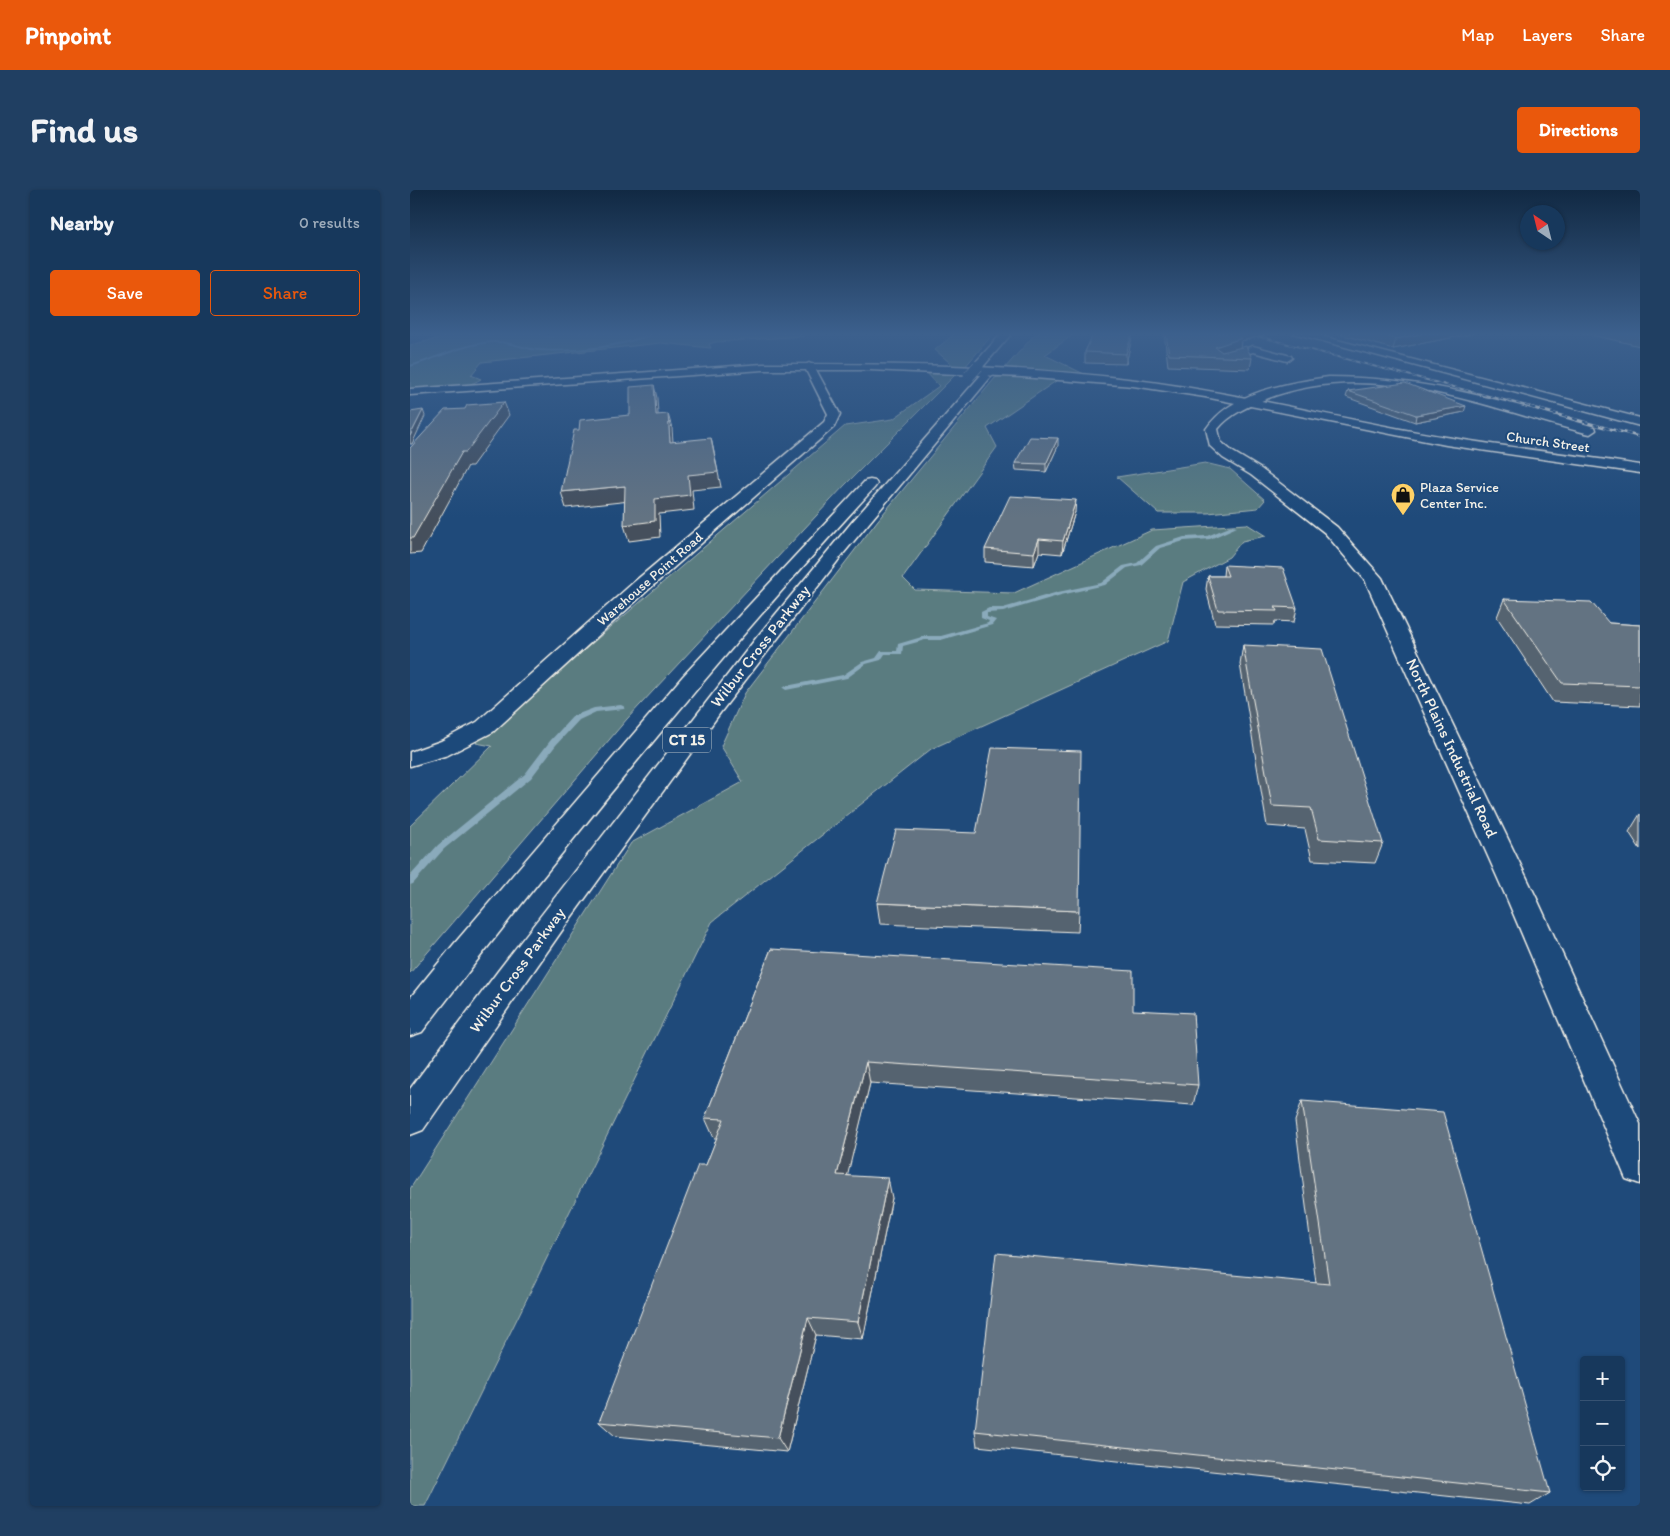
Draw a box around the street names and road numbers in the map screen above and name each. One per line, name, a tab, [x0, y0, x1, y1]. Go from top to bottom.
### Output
street label: Church Street	[1505, 428, 1591, 456]
street label: Warehouse Point Road	[594, 528, 707, 630]
street label: Wilbur Cross Parkway	[706, 581, 814, 711]
street label: North Plains Industrial Road	[1402, 655, 1502, 841]
road number: CT 15	[663, 728, 711, 752]
street label: Wilbur Cross Parkway	[465, 903, 569, 1036]

